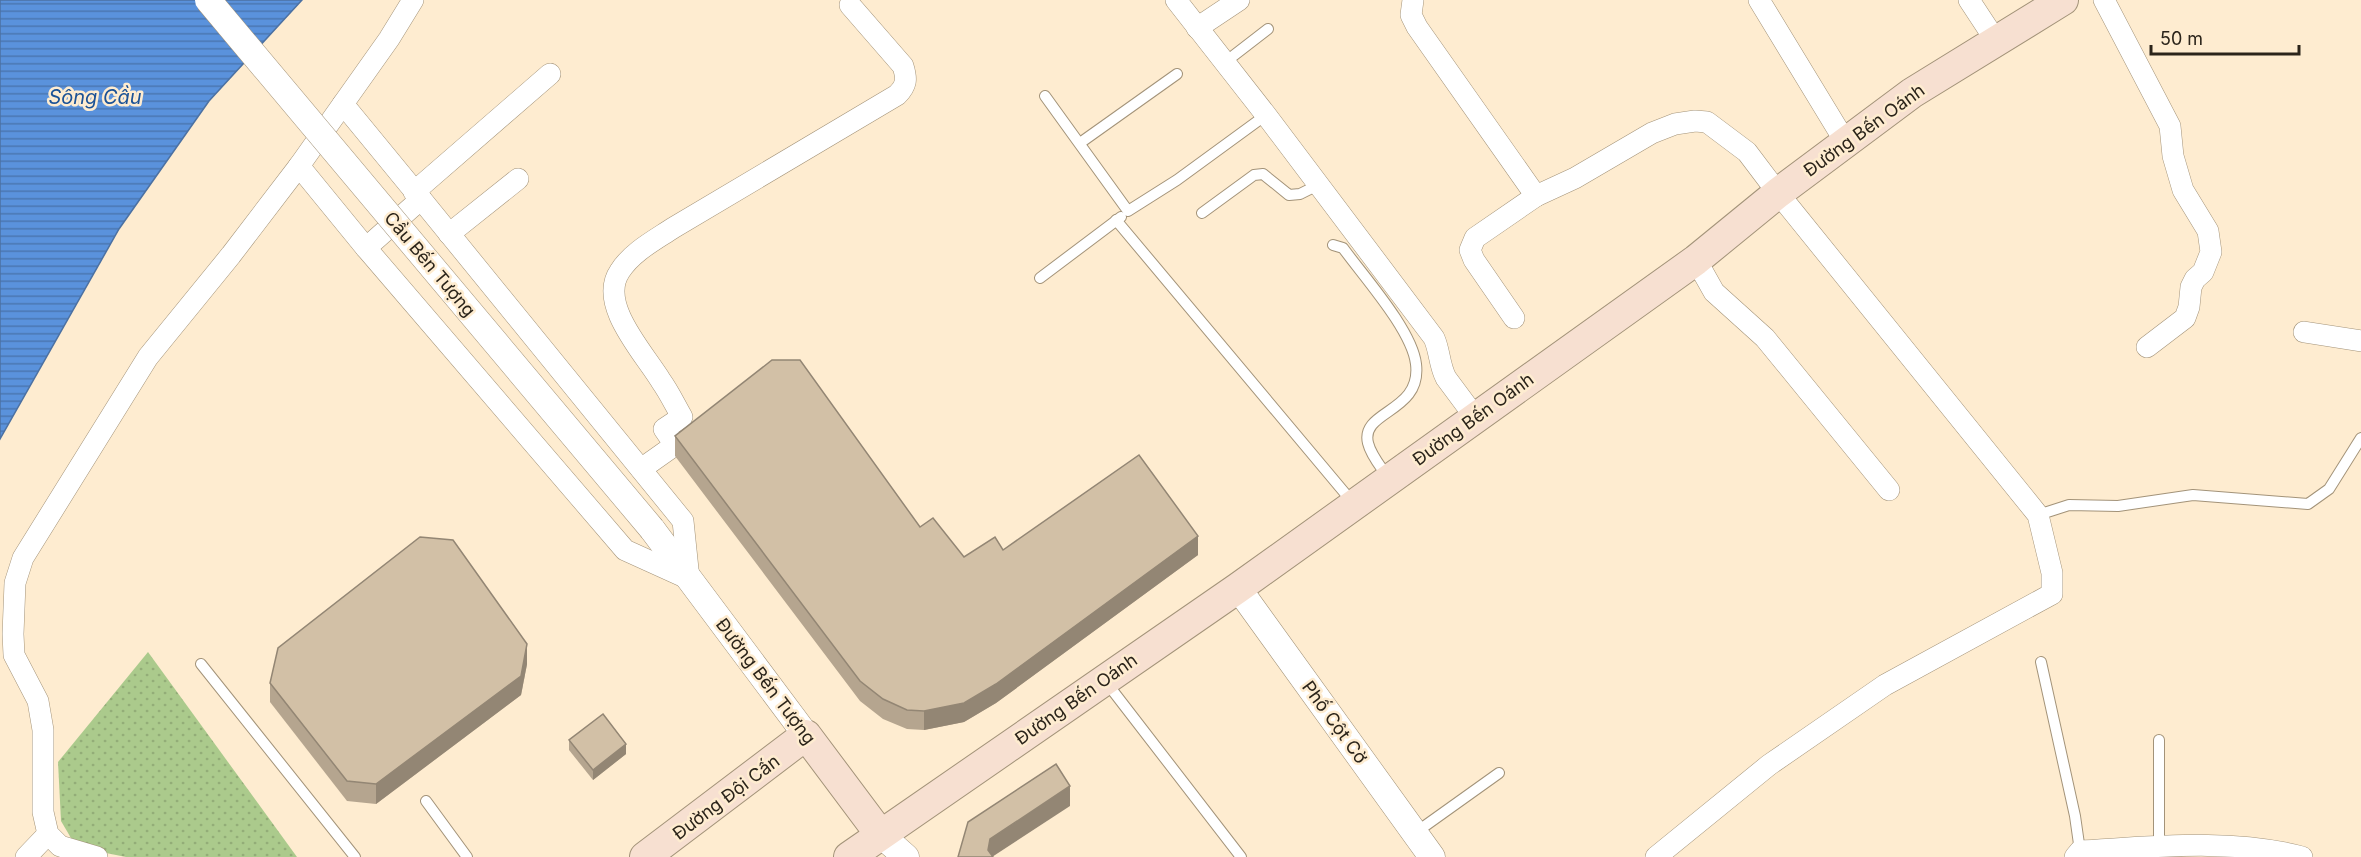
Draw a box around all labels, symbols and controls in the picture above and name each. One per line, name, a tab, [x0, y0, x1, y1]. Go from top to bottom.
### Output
scale bar	[2151, 18, 2300, 56]
text: 50 m	[2160, 28, 2203, 49]
street label: Đường Bến Oánh	[1800, 79, 1928, 181]
water label: Sông Cầu	[48, 85, 142, 109]
street label: Cầu Bến Tượng	[380, 207, 480, 321]
street label: Đường Bến Oánh	[1409, 368, 1537, 470]
street label: Đường Bến Tượng	[712, 614, 820, 748]
street label: Đường Bến Oánh	[1011, 649, 1141, 749]
street label: Phố Cột Cờ	[1298, 677, 1372, 768]
street label: Đường Đội Cấn	[669, 750, 783, 844]

